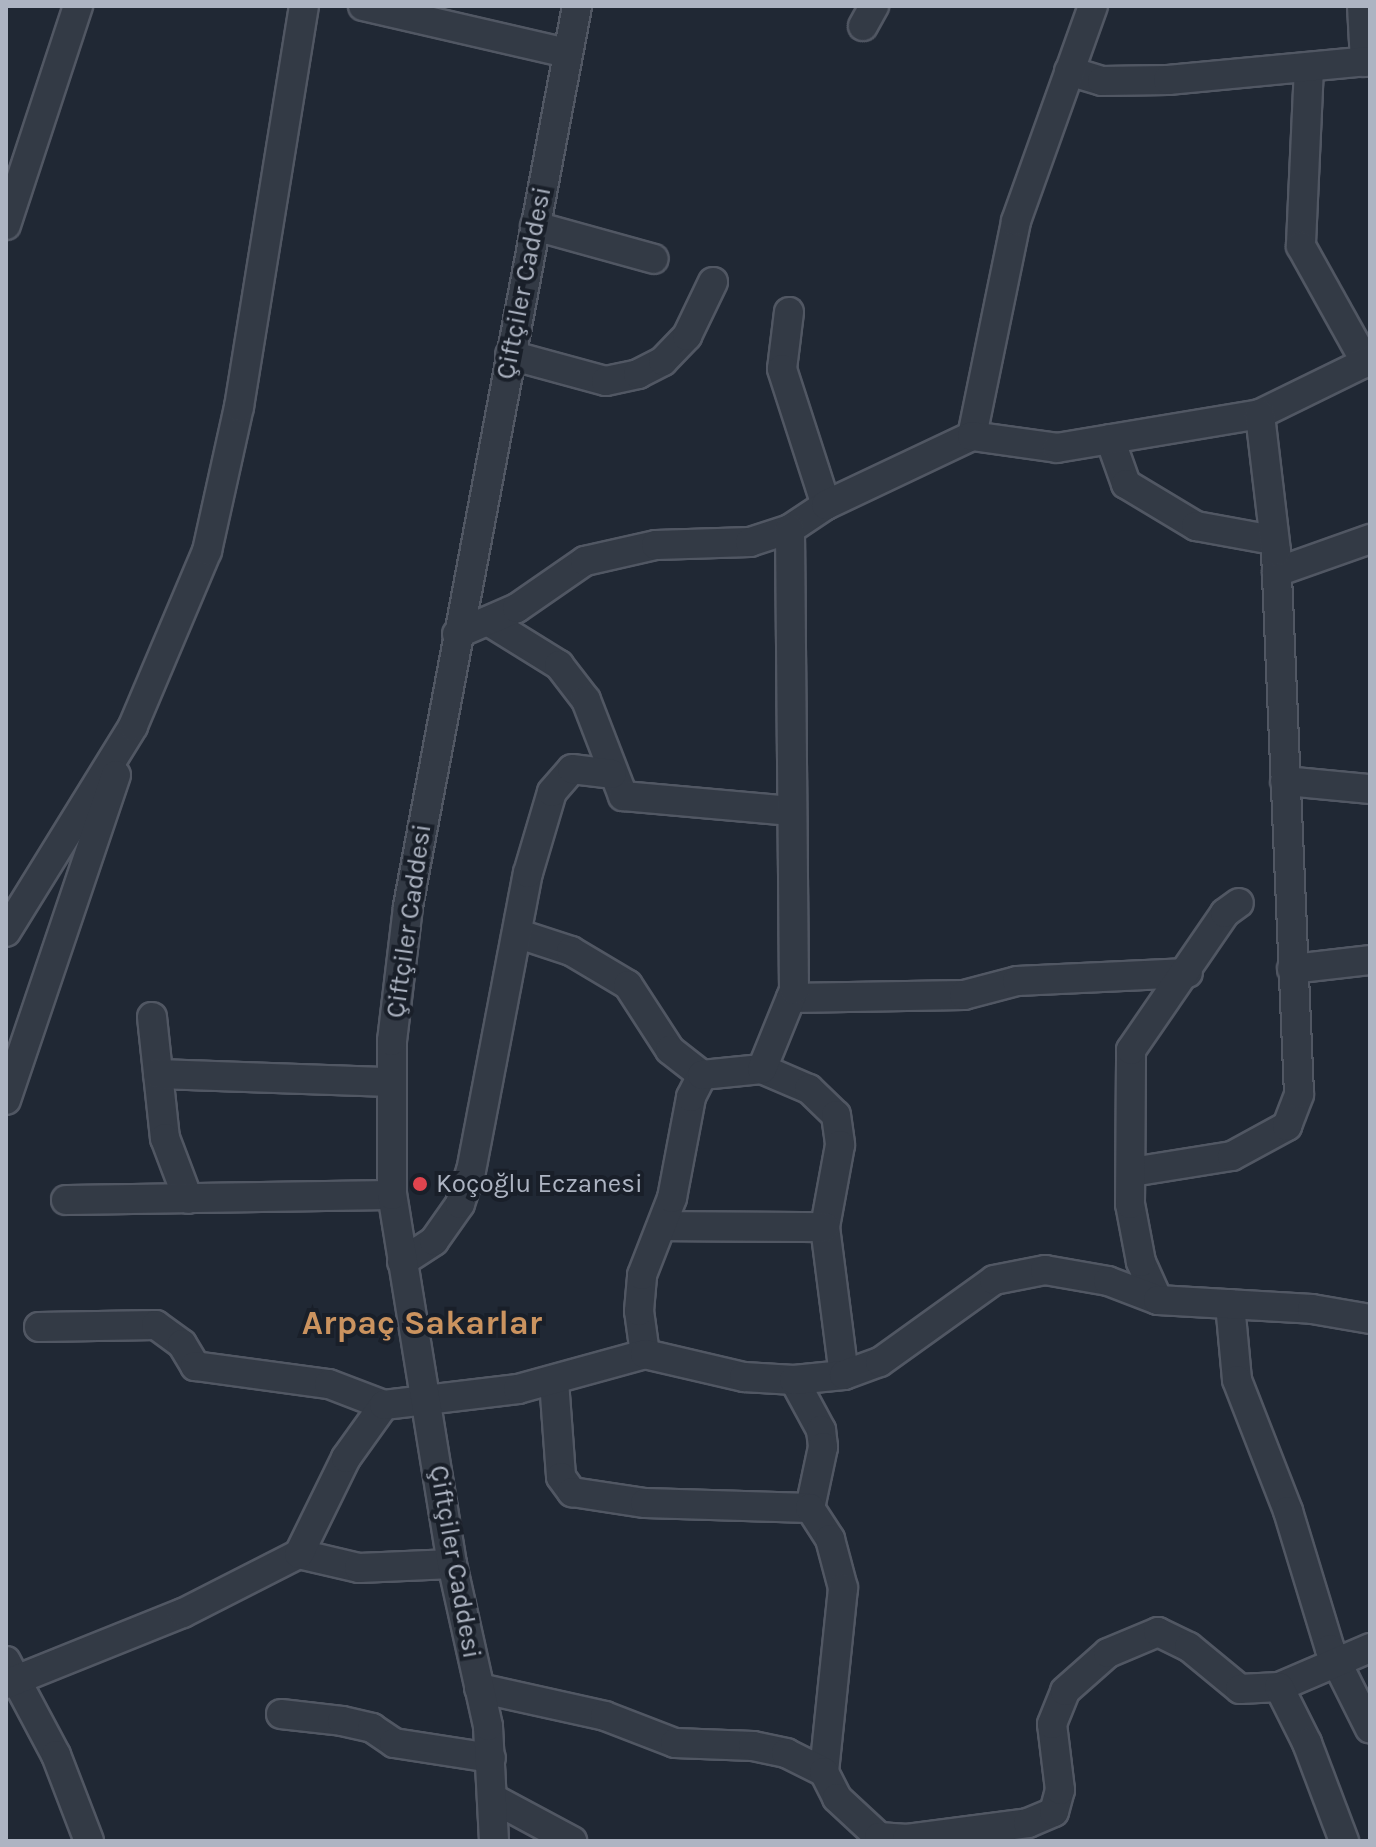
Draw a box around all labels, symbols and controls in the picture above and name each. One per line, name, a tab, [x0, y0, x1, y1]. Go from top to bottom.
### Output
street label: Çiftçiler Caddesi	[490, 184, 558, 382]
street label: Çiftçiler Caddesi	[380, 822, 438, 1020]
place label: Koçoğlu Eczanesi	[436, 1168, 643, 1200]
marker: Koçoğlu Eczanesi	[411, 1175, 429, 1193]
district label: Arpaç Sakarlar	[302, 1304, 542, 1344]
street label: Çiftçiler Caddesi	[423, 1463, 487, 1661]

